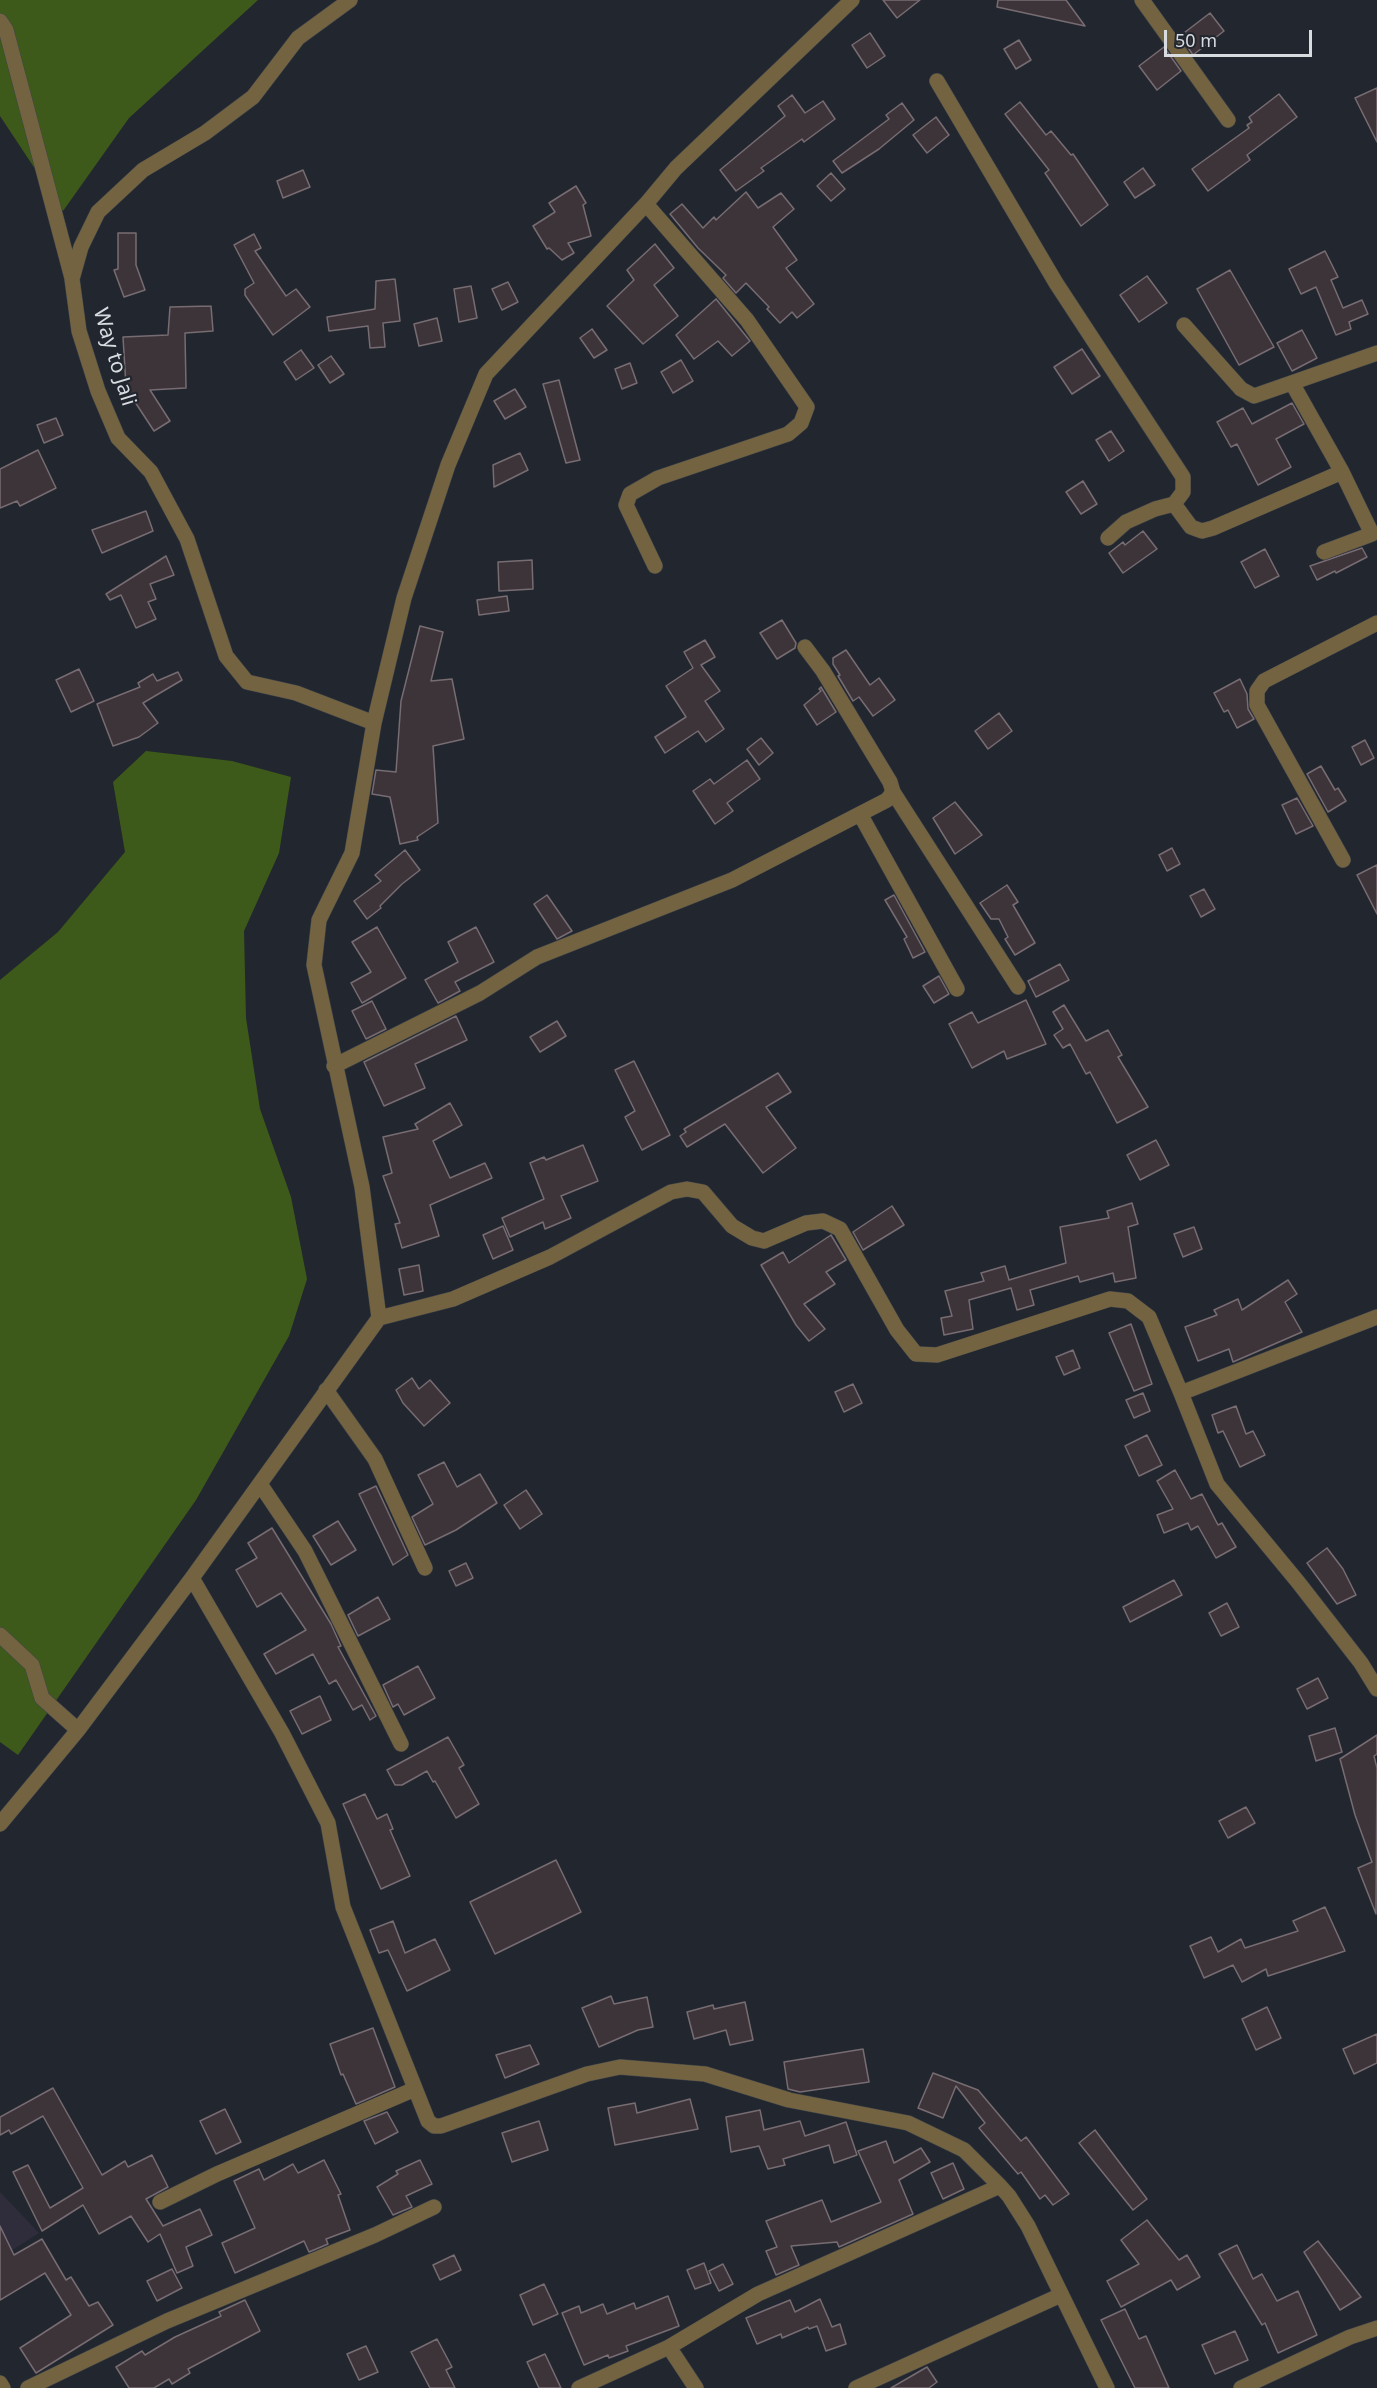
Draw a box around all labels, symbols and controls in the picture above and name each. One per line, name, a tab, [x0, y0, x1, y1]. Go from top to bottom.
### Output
scale bar	[1167, 18, 1316, 56]
text: 50 m	[1175, 28, 1217, 52]
street label: Way to Jali	[87, 305, 141, 409]

